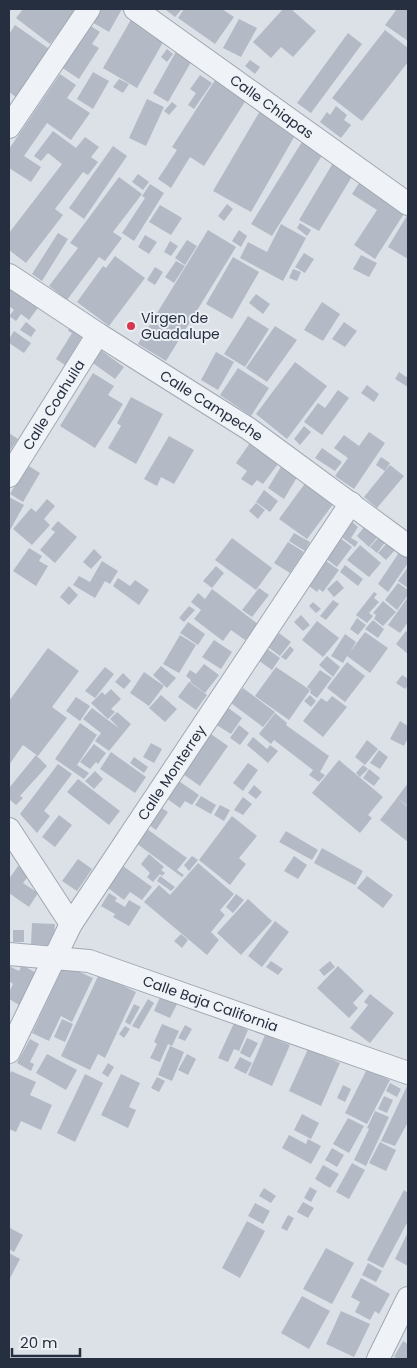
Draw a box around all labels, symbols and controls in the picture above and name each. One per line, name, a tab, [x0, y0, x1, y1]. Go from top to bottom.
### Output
street label: Calle Chiapas	[226, 70, 318, 143]
place label: Virgen de Guadalupe	[141, 308, 220, 344]
marker: Virgen de Guadalupe	[125, 320, 137, 332]
street label: Calle Coahuila	[18, 356, 89, 454]
street label: Calle Campeche	[156, 365, 267, 446]
street label: Calle Monterrey	[133, 721, 211, 824]
street label: Calle Baja California	[140, 971, 281, 1037]
scale bar	[12, 1326, 80, 1358]
text: 20 m	[20, 1332, 58, 1353]

